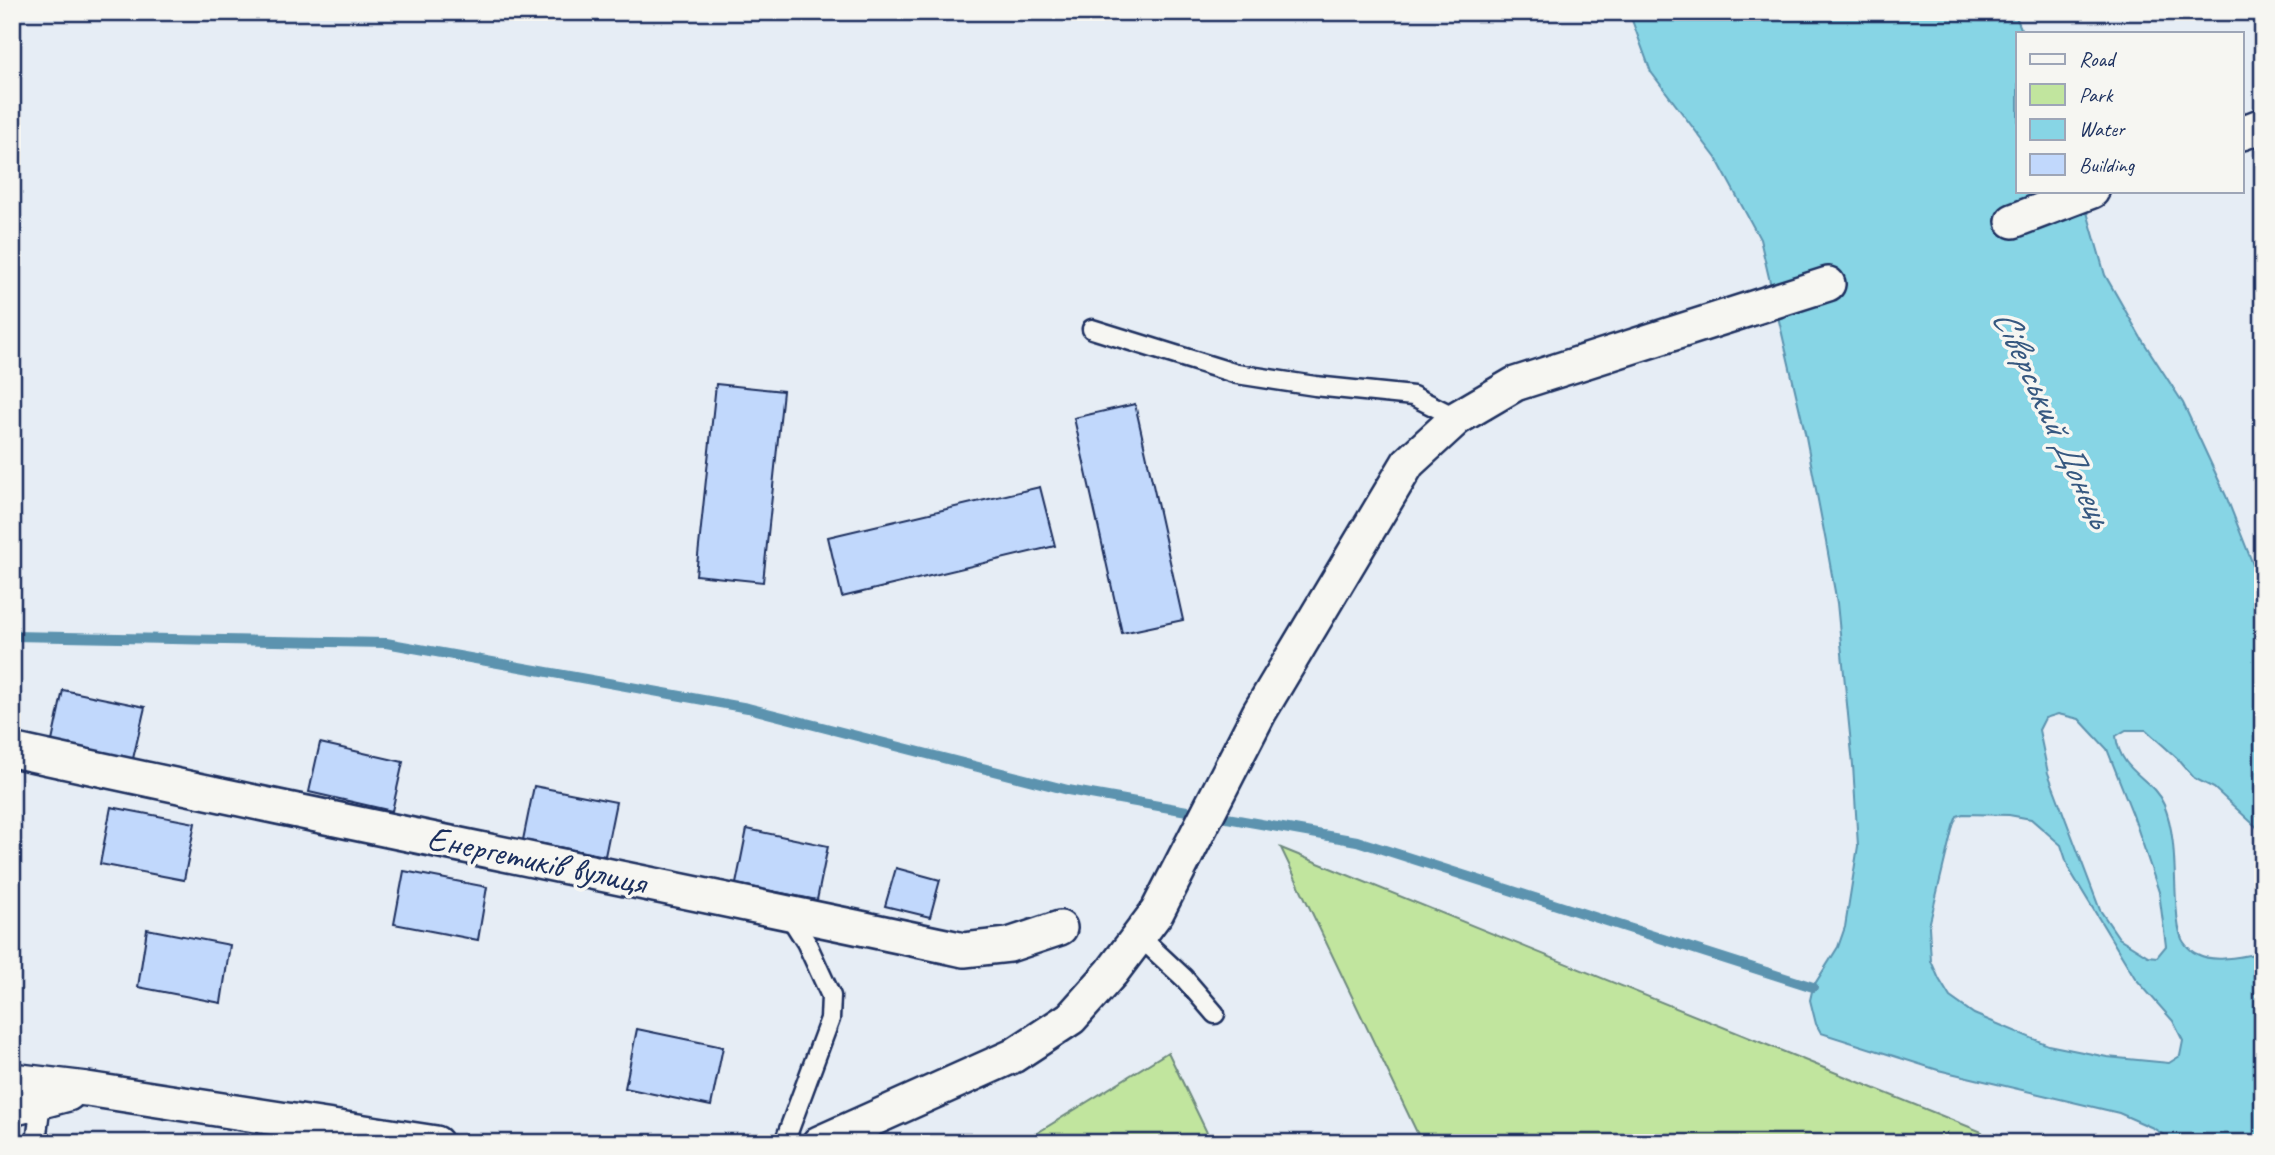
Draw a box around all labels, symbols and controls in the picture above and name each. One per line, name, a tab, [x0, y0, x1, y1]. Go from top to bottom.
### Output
legend	[2016, 32, 2244, 192]
text: Road	[2079, 46, 2118, 72]
text: Park	[2079, 82, 2114, 108]
text: Water	[2079, 116, 2126, 142]
text: Building	[2079, 152, 2136, 178]
water label: Сіверський Донець	[1982, 301, 2125, 536]
street label: Енергетиків вулиця	[424, 815, 653, 906]

